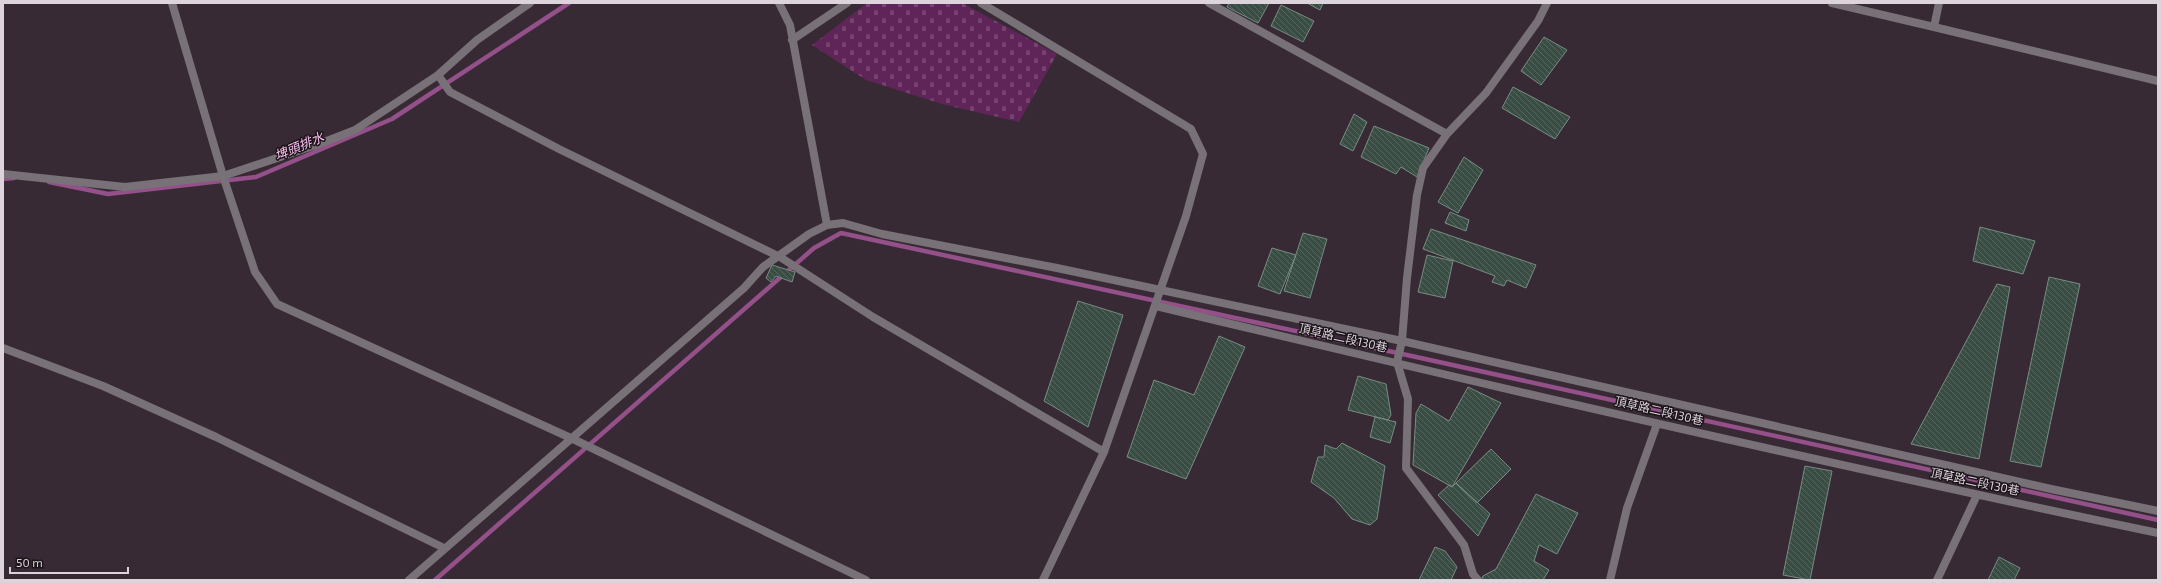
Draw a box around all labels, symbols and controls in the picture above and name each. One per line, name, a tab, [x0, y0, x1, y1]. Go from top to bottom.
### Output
water label: 埤頭排水	[272, 128, 327, 164]
street label: 頂草路二段130巷	[1297, 320, 1389, 354]
street label: 頂草路二段130巷	[1613, 393, 1705, 427]
street label: 頂草路二段130巷	[1929, 465, 2021, 497]
scale bar	[10, 549, 128, 575]
text: 50 m	[16, 555, 43, 569]

